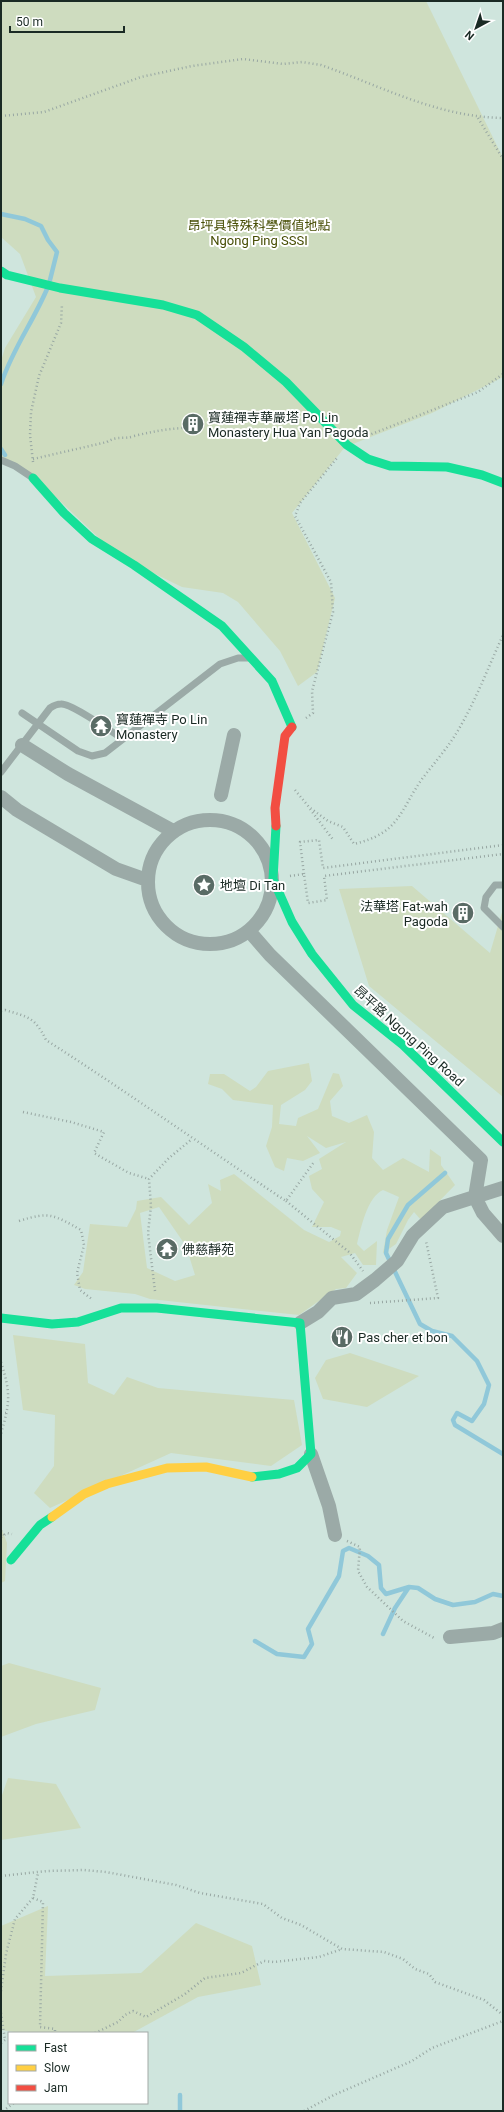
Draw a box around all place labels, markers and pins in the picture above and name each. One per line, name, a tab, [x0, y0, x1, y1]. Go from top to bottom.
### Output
place label: 寶蓮禪寺華嚴塔 Po Lin Monastery Hua Yan Pagoda	[208, 410, 369, 440]
building icon: 寶蓮禪寺華嚴塔 Po Lin Monastery Hua Yan Pagoda	[180, 411, 206, 437]
place label: 寶蓮禪寺 Po Lin Monastery	[116, 712, 207, 742]
temple icon: 寶蓮禪寺 Po Lin Monastery	[88, 713, 114, 739]
place icon: 地壇 Di Tan	[191, 872, 217, 898]
place label: 地壇 Di Tan	[220, 878, 285, 893]
place label: 法華塔 Fat-wah Pagoda	[360, 899, 448, 929]
building icon: 法華塔 Fat-wah Pagoda	[450, 900, 476, 926]
temple icon: 佛慈靜苑	[154, 1236, 180, 1262]
place label: 佛慈靜苑	[182, 1242, 234, 1257]
restaurant icon: Pas cher et bon	[329, 1324, 355, 1350]
place label: Pas cher et bon	[358, 1330, 448, 1345]

